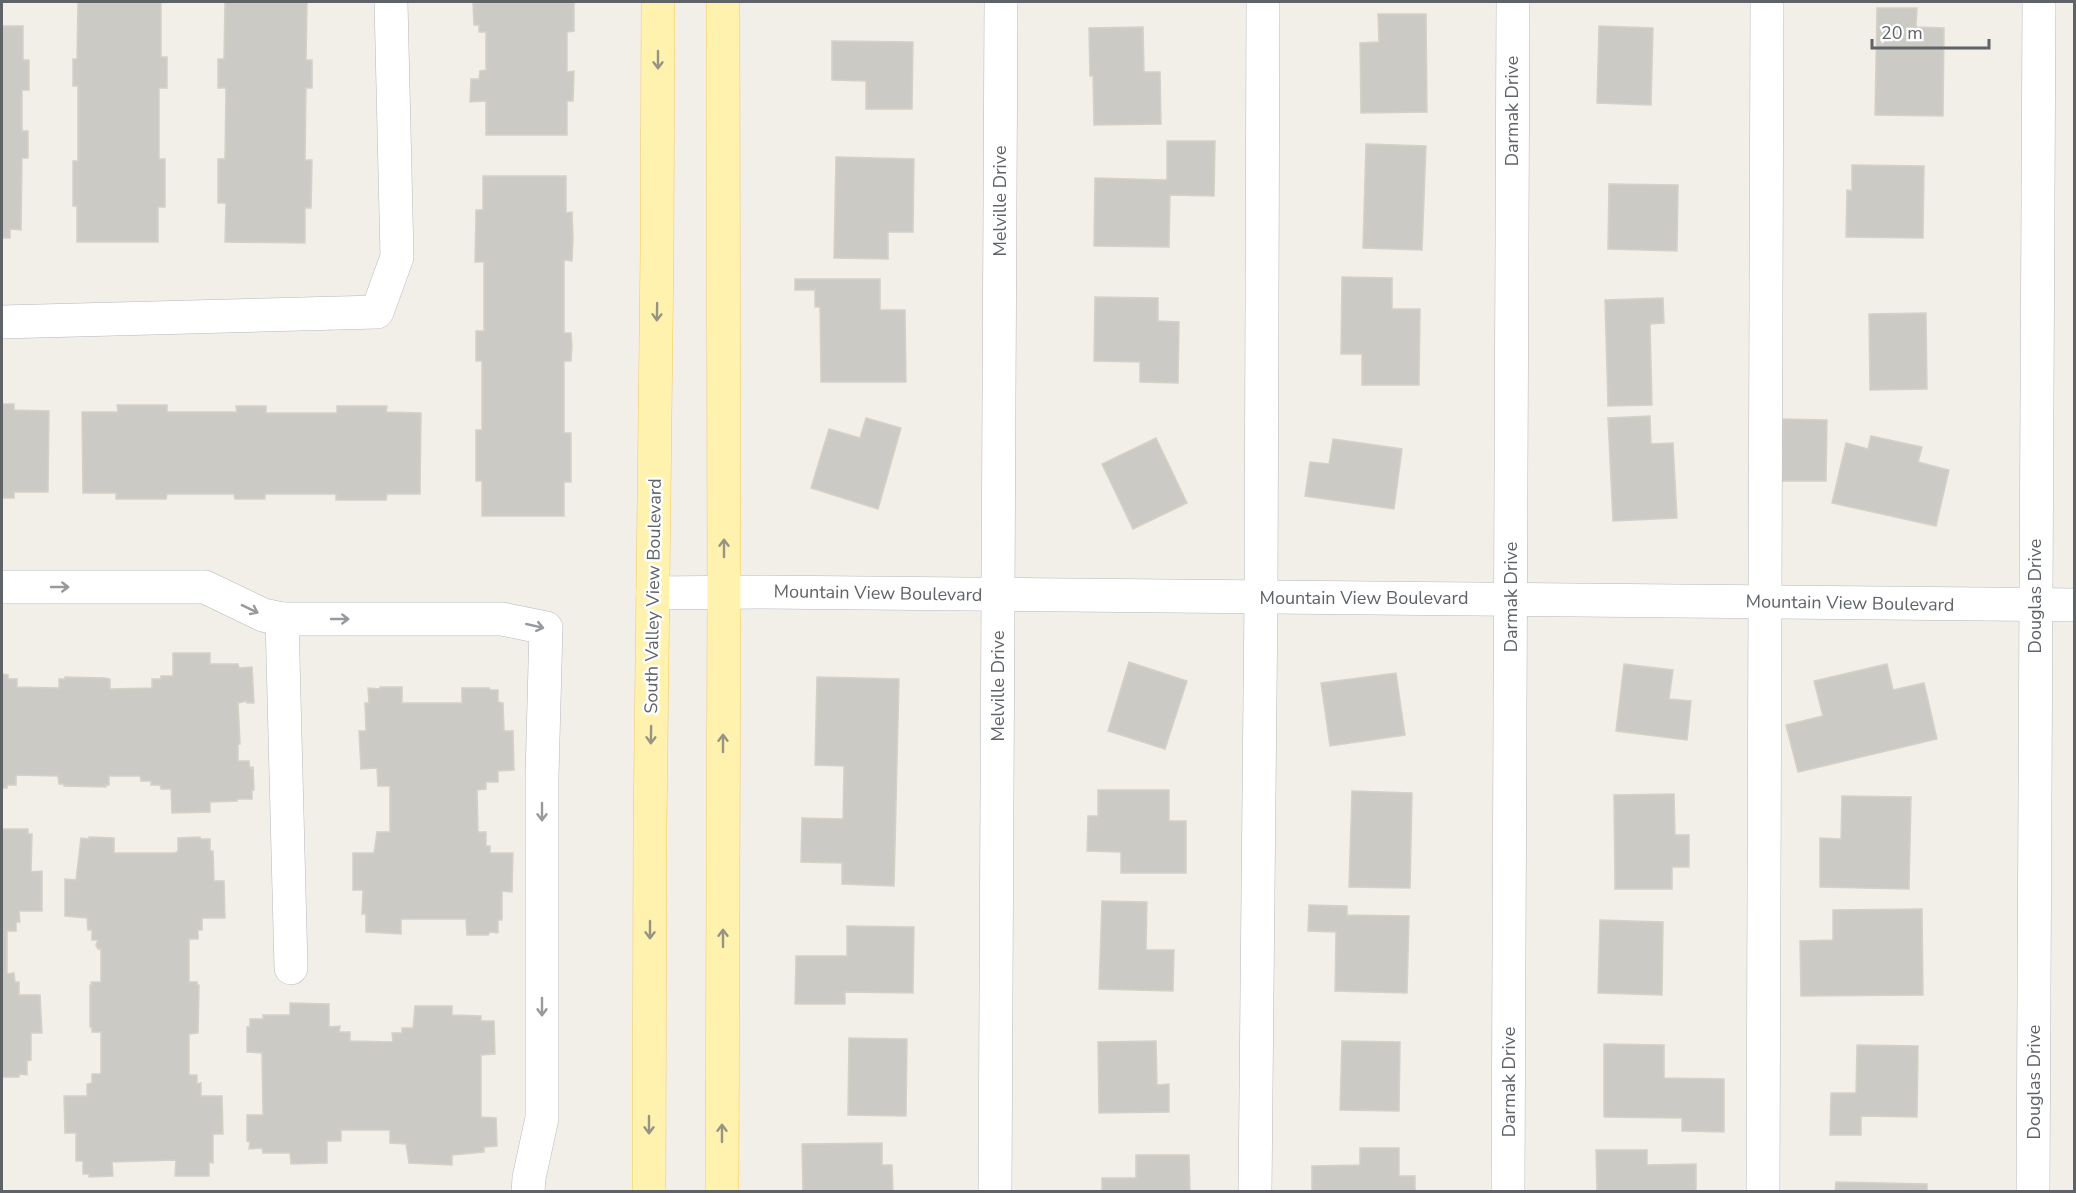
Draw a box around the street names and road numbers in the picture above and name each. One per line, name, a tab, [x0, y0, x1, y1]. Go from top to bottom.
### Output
street label: Darmak Drive	[1500, 56, 1524, 166]
street label: Melville Drive	[988, 146, 1012, 257]
street label: South Valley View Boulevard	[639, 478, 667, 714]
street label: Douglas Drive	[2023, 539, 2047, 653]
street label: Darmak Drive	[1499, 542, 1523, 652]
street label: Mountain View Boulevard	[773, 579, 983, 607]
street label: Mountain View Boulevard	[1260, 586, 1468, 610]
street label: Mountain View Boulevard	[1745, 589, 1955, 617]
street label: Melville Drive	[986, 631, 1010, 742]
street label: Douglas Drive	[2022, 1025, 2046, 1139]
street label: Darmak Drive	[1497, 1027, 1521, 1137]

